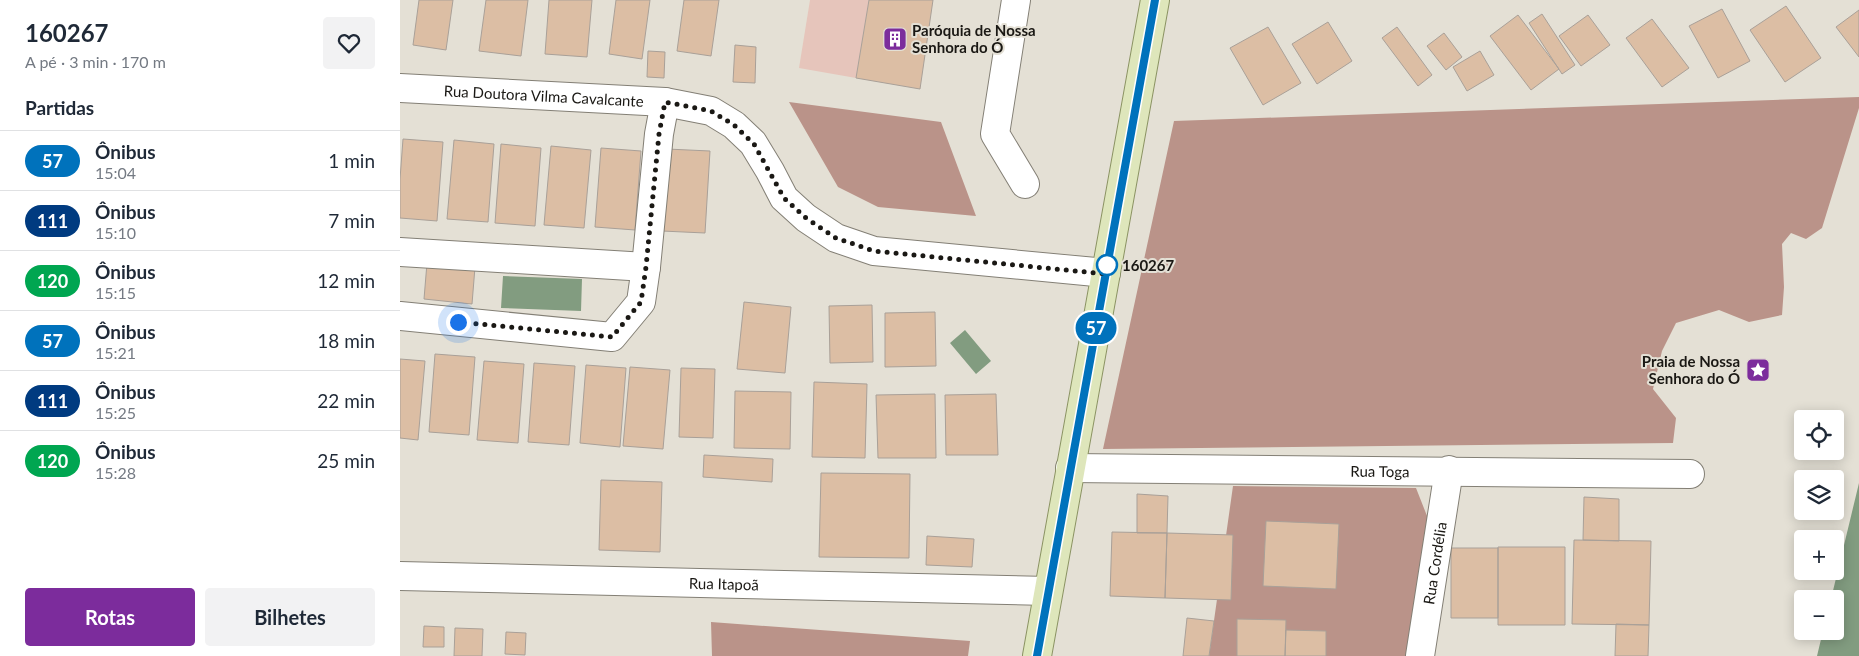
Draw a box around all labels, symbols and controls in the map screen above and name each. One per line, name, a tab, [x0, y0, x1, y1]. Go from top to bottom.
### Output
button: heart	[323, 17, 375, 69]
text: 160267	[25, 18, 109, 47]
place label: Paróquia de Nossa Senhora do Ó	[912, 21, 1036, 56]
building icon: Paróquia de Nossa Senhora do Ó	[882, 26, 908, 52]
text: A pé · 3 min · 170 m	[25, 52, 166, 71]
street label: Rua Doutora Vilma Cavalcante	[443, 81, 644, 110]
text: Partidas	[25, 96, 94, 119]
text: Ônibus	[95, 140, 156, 163]
text: 1 min	[328, 149, 375, 172]
text: 57	[42, 150, 63, 172]
text: 15:04	[95, 163, 136, 182]
text: Ônibus	[95, 200, 156, 223]
text: 7 min	[328, 209, 375, 232]
text: 111	[37, 210, 68, 232]
text: 15:10	[95, 223, 136, 242]
marker: 160267	[1096, 254, 1118, 276]
place label: 160267	[1122, 256, 1174, 274]
text: Ônibus	[95, 260, 156, 283]
text: 12 min	[317, 269, 375, 292]
text: 120	[37, 270, 68, 292]
text: 15:15	[95, 283, 136, 302]
your location	[446, 310, 471, 335]
line badge: 57	[1074, 312, 1118, 344]
text: 57	[1086, 317, 1106, 339]
text: Ônibus	[95, 320, 156, 343]
text: 18 min	[317, 329, 375, 352]
text: 57	[42, 330, 63, 352]
text: 15:21	[95, 343, 136, 362]
place label: Praia de Nossa Senhora do Ó	[1642, 352, 1740, 387]
place icon: Praia de Nossa Senhora do Ó	[1745, 357, 1771, 383]
text: Ônibus	[95, 380, 156, 403]
text: 22 min	[317, 389, 375, 412]
text: 111	[37, 390, 68, 412]
text: 15:25	[95, 403, 136, 422]
map controls	[1794, 410, 1844, 640]
button: locate	[1794, 410, 1844, 460]
text: Ônibus	[95, 440, 156, 463]
text: 25 min	[317, 449, 375, 472]
text: 120	[37, 450, 68, 472]
street label: Rua Toga	[1350, 462, 1410, 480]
text: 15:28	[95, 463, 136, 482]
button: layers	[1794, 470, 1844, 520]
street label: Rua Cordélia	[1419, 521, 1450, 606]
button: +	[1794, 530, 1844, 580]
street label: Rua Itapoã	[689, 574, 759, 593]
button: Rotas	[25, 588, 195, 646]
button: Bilhetes	[205, 588, 375, 646]
button: −	[1794, 590, 1844, 640]

